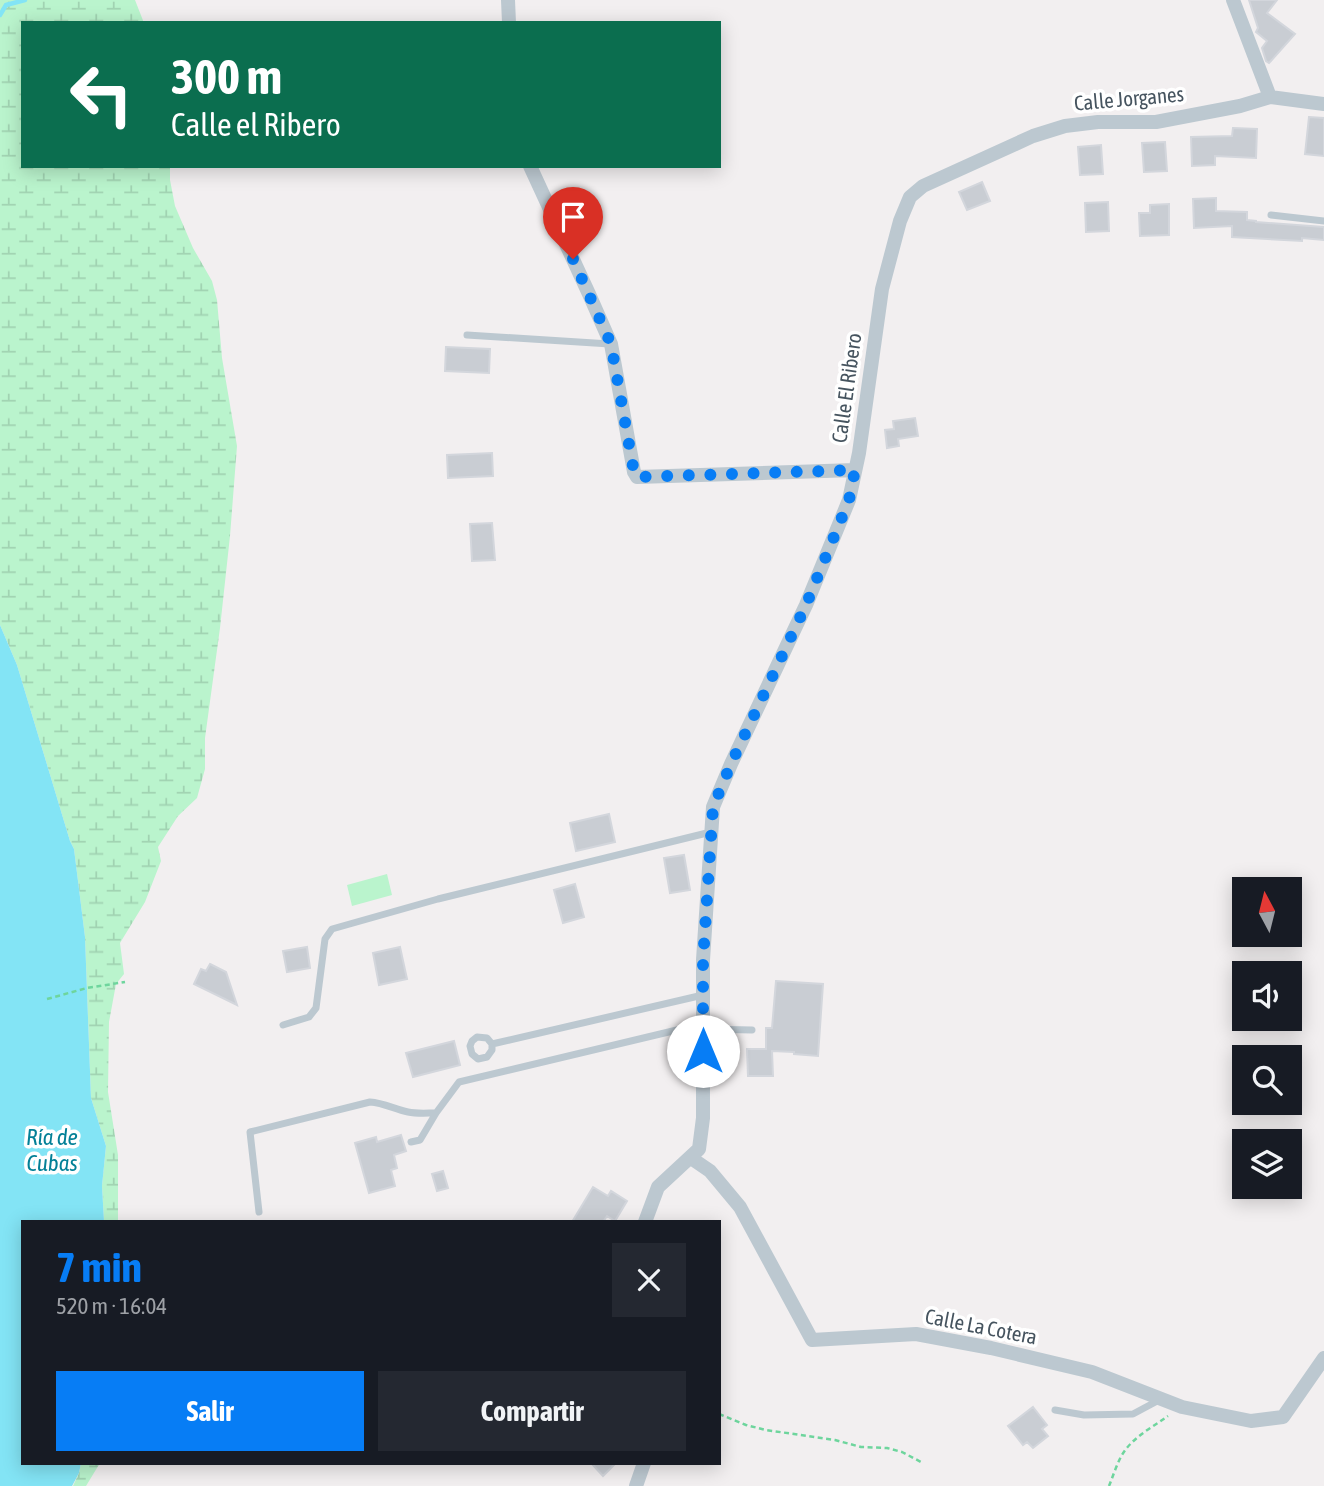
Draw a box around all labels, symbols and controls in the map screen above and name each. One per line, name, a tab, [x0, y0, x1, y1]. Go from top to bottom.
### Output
text: 300 m	[171, 48, 282, 104]
icon: left	[56, 49, 147, 140]
street label: Calle Jorganes	[1073, 81, 1185, 115]
text: Calle el Ribero	[171, 106, 341, 143]
pin	[543, 187, 603, 259]
icon: arrive	[554, 198, 592, 236]
street label: Calle El Ribero	[826, 331, 866, 444]
north arrow	[1232, 877, 1302, 947]
map controls	[1232, 877, 1302, 1199]
button: sound	[1232, 961, 1302, 1031]
position arrow	[666, 1014, 740, 1088]
button: search	[1232, 1045, 1302, 1115]
water label: Ría de Cubas	[26, 1124, 78, 1176]
button: layers	[1232, 1129, 1302, 1199]
text: 7 min	[56, 1243, 142, 1291]
button: close	[612, 1243, 686, 1317]
text: 520 m · 16:04	[56, 1293, 167, 1319]
street label: Calle La Cotera	[923, 1303, 1039, 1349]
button: Salir	[56, 1371, 364, 1451]
button: Compartir	[378, 1371, 686, 1451]

